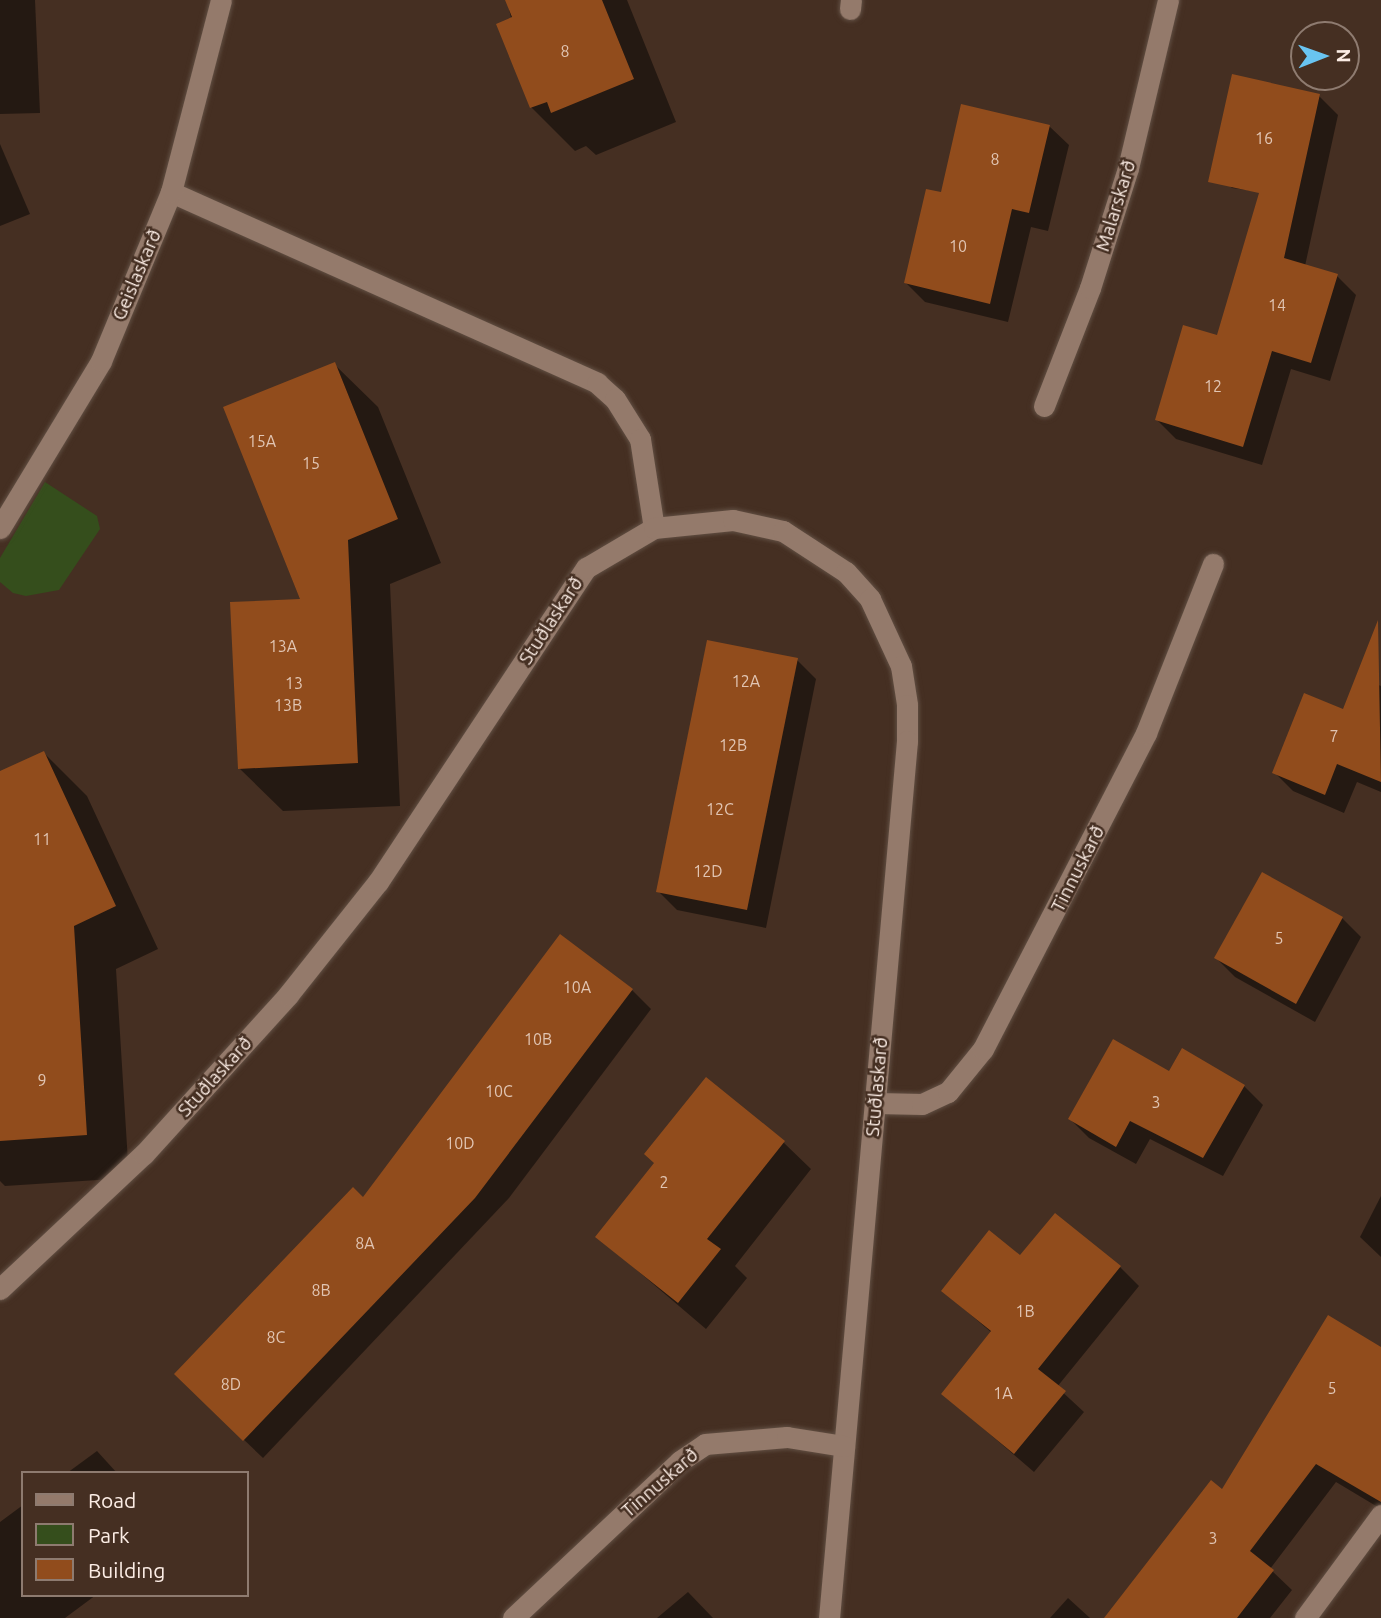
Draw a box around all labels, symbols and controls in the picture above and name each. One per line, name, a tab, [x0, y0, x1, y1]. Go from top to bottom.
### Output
north arrow	[1290, 21, 1360, 91]
house number: 8	[560, 41, 570, 61]
text: N	[1333, 48, 1355, 63]
house number: 16	[1255, 128, 1273, 148]
house number: 8	[990, 149, 1000, 169]
street label: Malarskarð	[1091, 158, 1141, 254]
street label: Geislaskarð	[108, 226, 166, 324]
house number: 10	[949, 236, 967, 256]
house number: 14	[1268, 295, 1286, 315]
house number: 12	[1204, 376, 1222, 396]
house number: 15A	[248, 431, 276, 451]
house number: 15	[302, 453, 320, 473]
street label: Stuðlaskarð	[514, 573, 588, 669]
house number: 13A	[269, 636, 297, 656]
house number: 12A	[732, 671, 760, 691]
house number: 13	[285, 673, 303, 693]
house number: 13B	[274, 695, 302, 715]
house number: 7	[1329, 726, 1339, 746]
house number: 12B	[719, 735, 747, 755]
house number: 12C	[706, 799, 734, 819]
street label: Tinnuskarð	[1047, 822, 1109, 916]
house number: 11	[33, 829, 51, 849]
house number: 12D	[693, 861, 723, 881]
house number: 5	[1274, 928, 1284, 948]
house number: 10A	[563, 977, 591, 997]
house number: 10B	[524, 1029, 552, 1049]
street label: Stuðlaskarð	[173, 1032, 257, 1122]
street label: Stuðlaskarð	[861, 1036, 893, 1138]
house number: 9	[37, 1070, 47, 1090]
house number: 10C	[485, 1081, 513, 1101]
house number: 3	[1151, 1092, 1161, 1112]
house number: 10D	[445, 1133, 475, 1153]
house number: 2	[659, 1172, 669, 1192]
house number: 8A	[355, 1233, 375, 1253]
house number: 8B	[311, 1280, 331, 1300]
house number: 1B	[1015, 1301, 1035, 1321]
house number: 8C	[267, 1327, 285, 1347]
house number: 8D	[221, 1374, 241, 1394]
house number: 5	[1327, 1378, 1337, 1398]
house number: 1A	[993, 1383, 1013, 1403]
street label: Tinnuskarð	[617, 1444, 703, 1522]
legend	[21, 1471, 248, 1597]
text: Road	[88, 1488, 136, 1512]
text: Park	[88, 1523, 130, 1547]
house number: 3	[1208, 1528, 1218, 1548]
text: Building	[88, 1558, 165, 1582]

